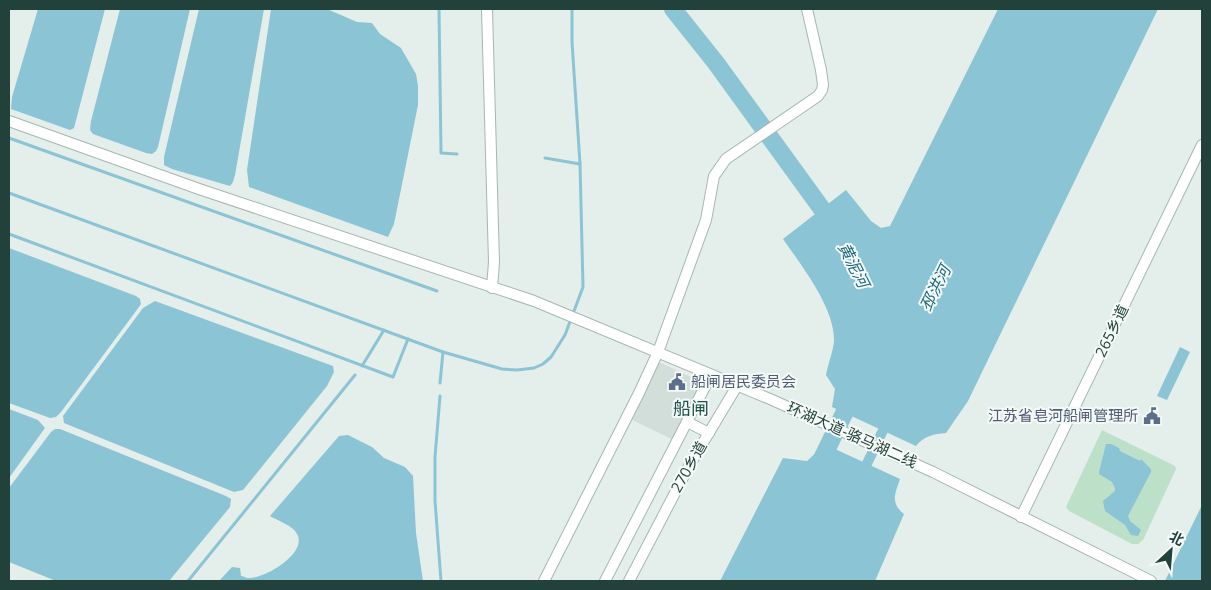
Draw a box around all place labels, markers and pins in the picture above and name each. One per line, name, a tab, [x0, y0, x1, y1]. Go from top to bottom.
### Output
place label: 船闸居民委员会	[691, 371, 796, 391]
public building icon: 船闸居民委员会	[667, 372, 687, 392]
place label: 江苏省皂河船闸管理所	[988, 405, 1138, 425]
public building icon: 江苏省皂河船闸管理所	[1142, 406, 1162, 426]

